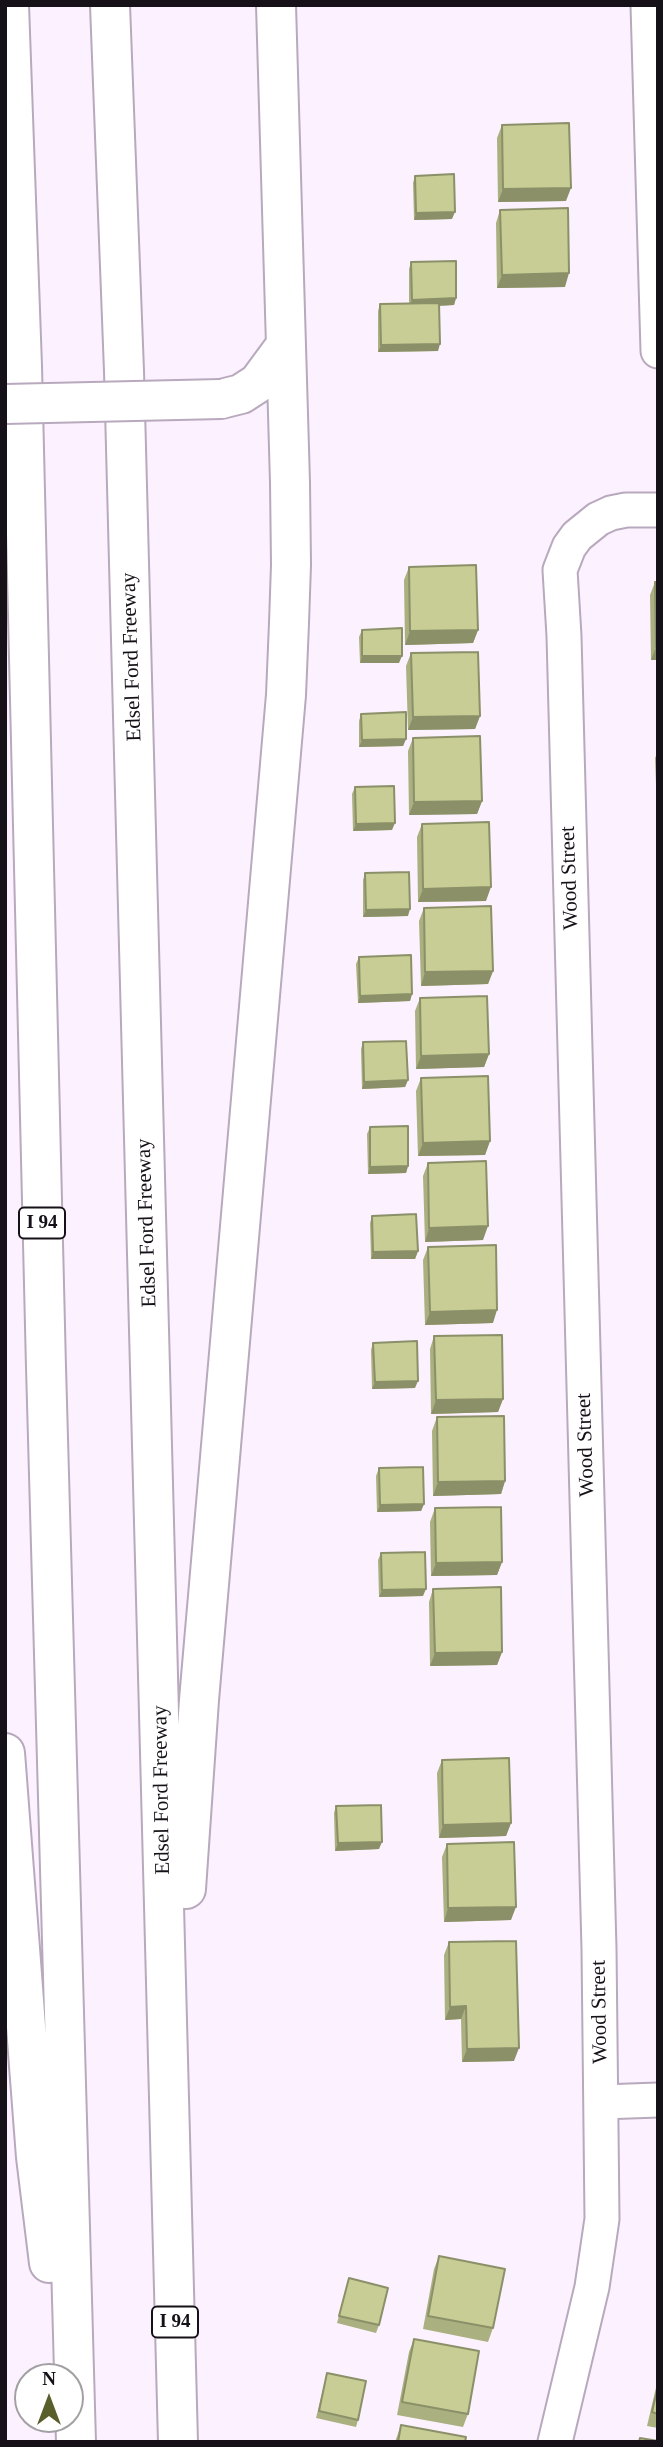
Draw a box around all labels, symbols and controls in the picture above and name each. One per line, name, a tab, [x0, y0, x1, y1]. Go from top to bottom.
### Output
street label: Edsel Ford Freeway	[116, 572, 148, 742]
street label: Wood Street	[556, 826, 584, 930]
street label: Edsel Ford Freeway	[131, 1138, 163, 1308]
road number: I 94	[19, 1208, 65, 1238]
street label: Wood Street	[572, 1393, 600, 1497]
street label: Edsel Ford Freeway	[148, 1705, 176, 1875]
street label: Wood Street	[586, 1960, 614, 2064]
road number: I 94	[152, 2306, 198, 2338]
north arrow	[14, 2363, 84, 2433]
text: N	[42, 2368, 56, 2389]

